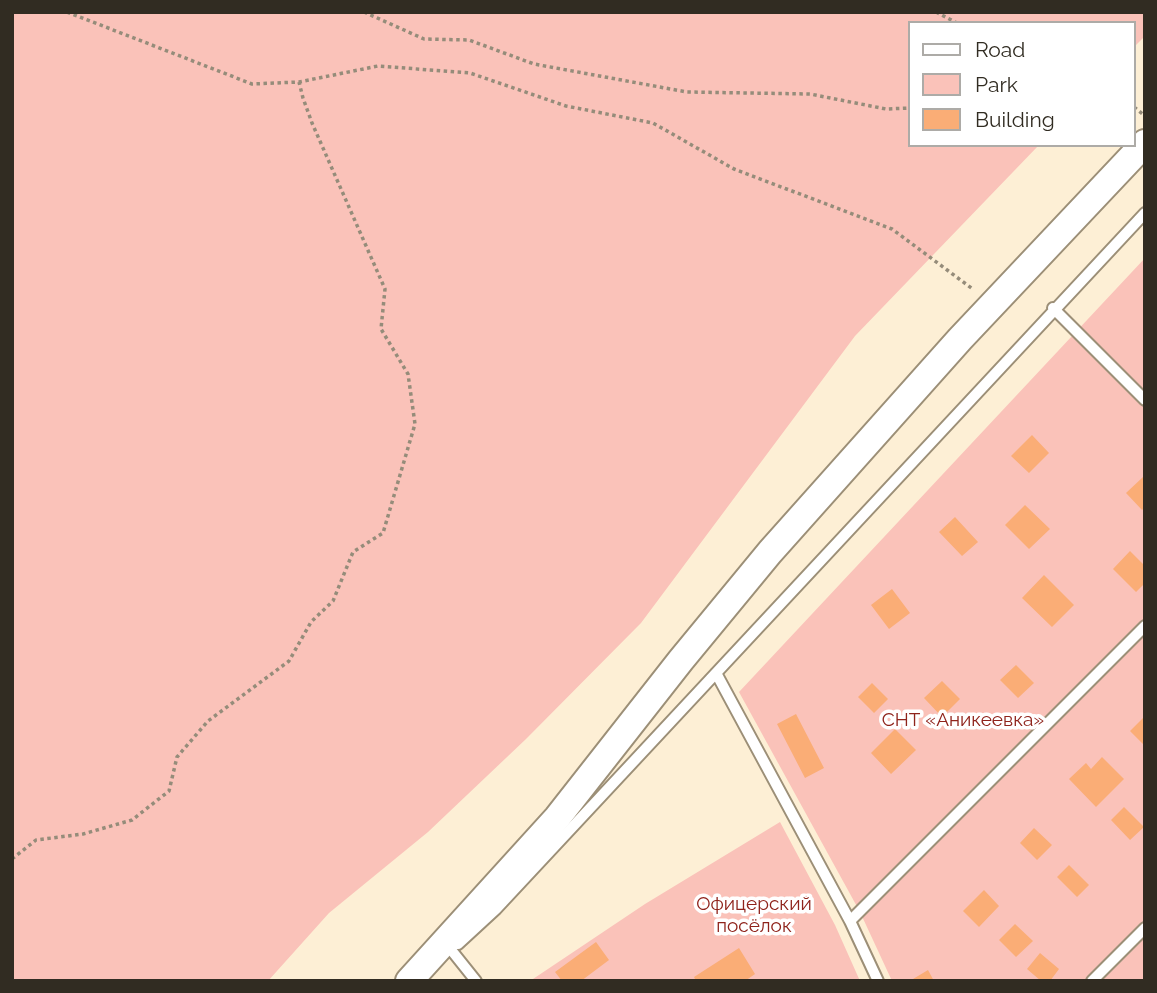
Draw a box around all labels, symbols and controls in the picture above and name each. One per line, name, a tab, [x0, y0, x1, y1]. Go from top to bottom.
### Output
legend	[908, 21, 1136, 147]
text: Road	[975, 37, 1025, 62]
text: Park	[975, 72, 1018, 97]
text: Building	[975, 107, 1055, 132]
park label: СНТ «Аникеевка»	[882, 709, 1044, 731]
park label: Офицерский посёлок	[696, 893, 812, 937]

